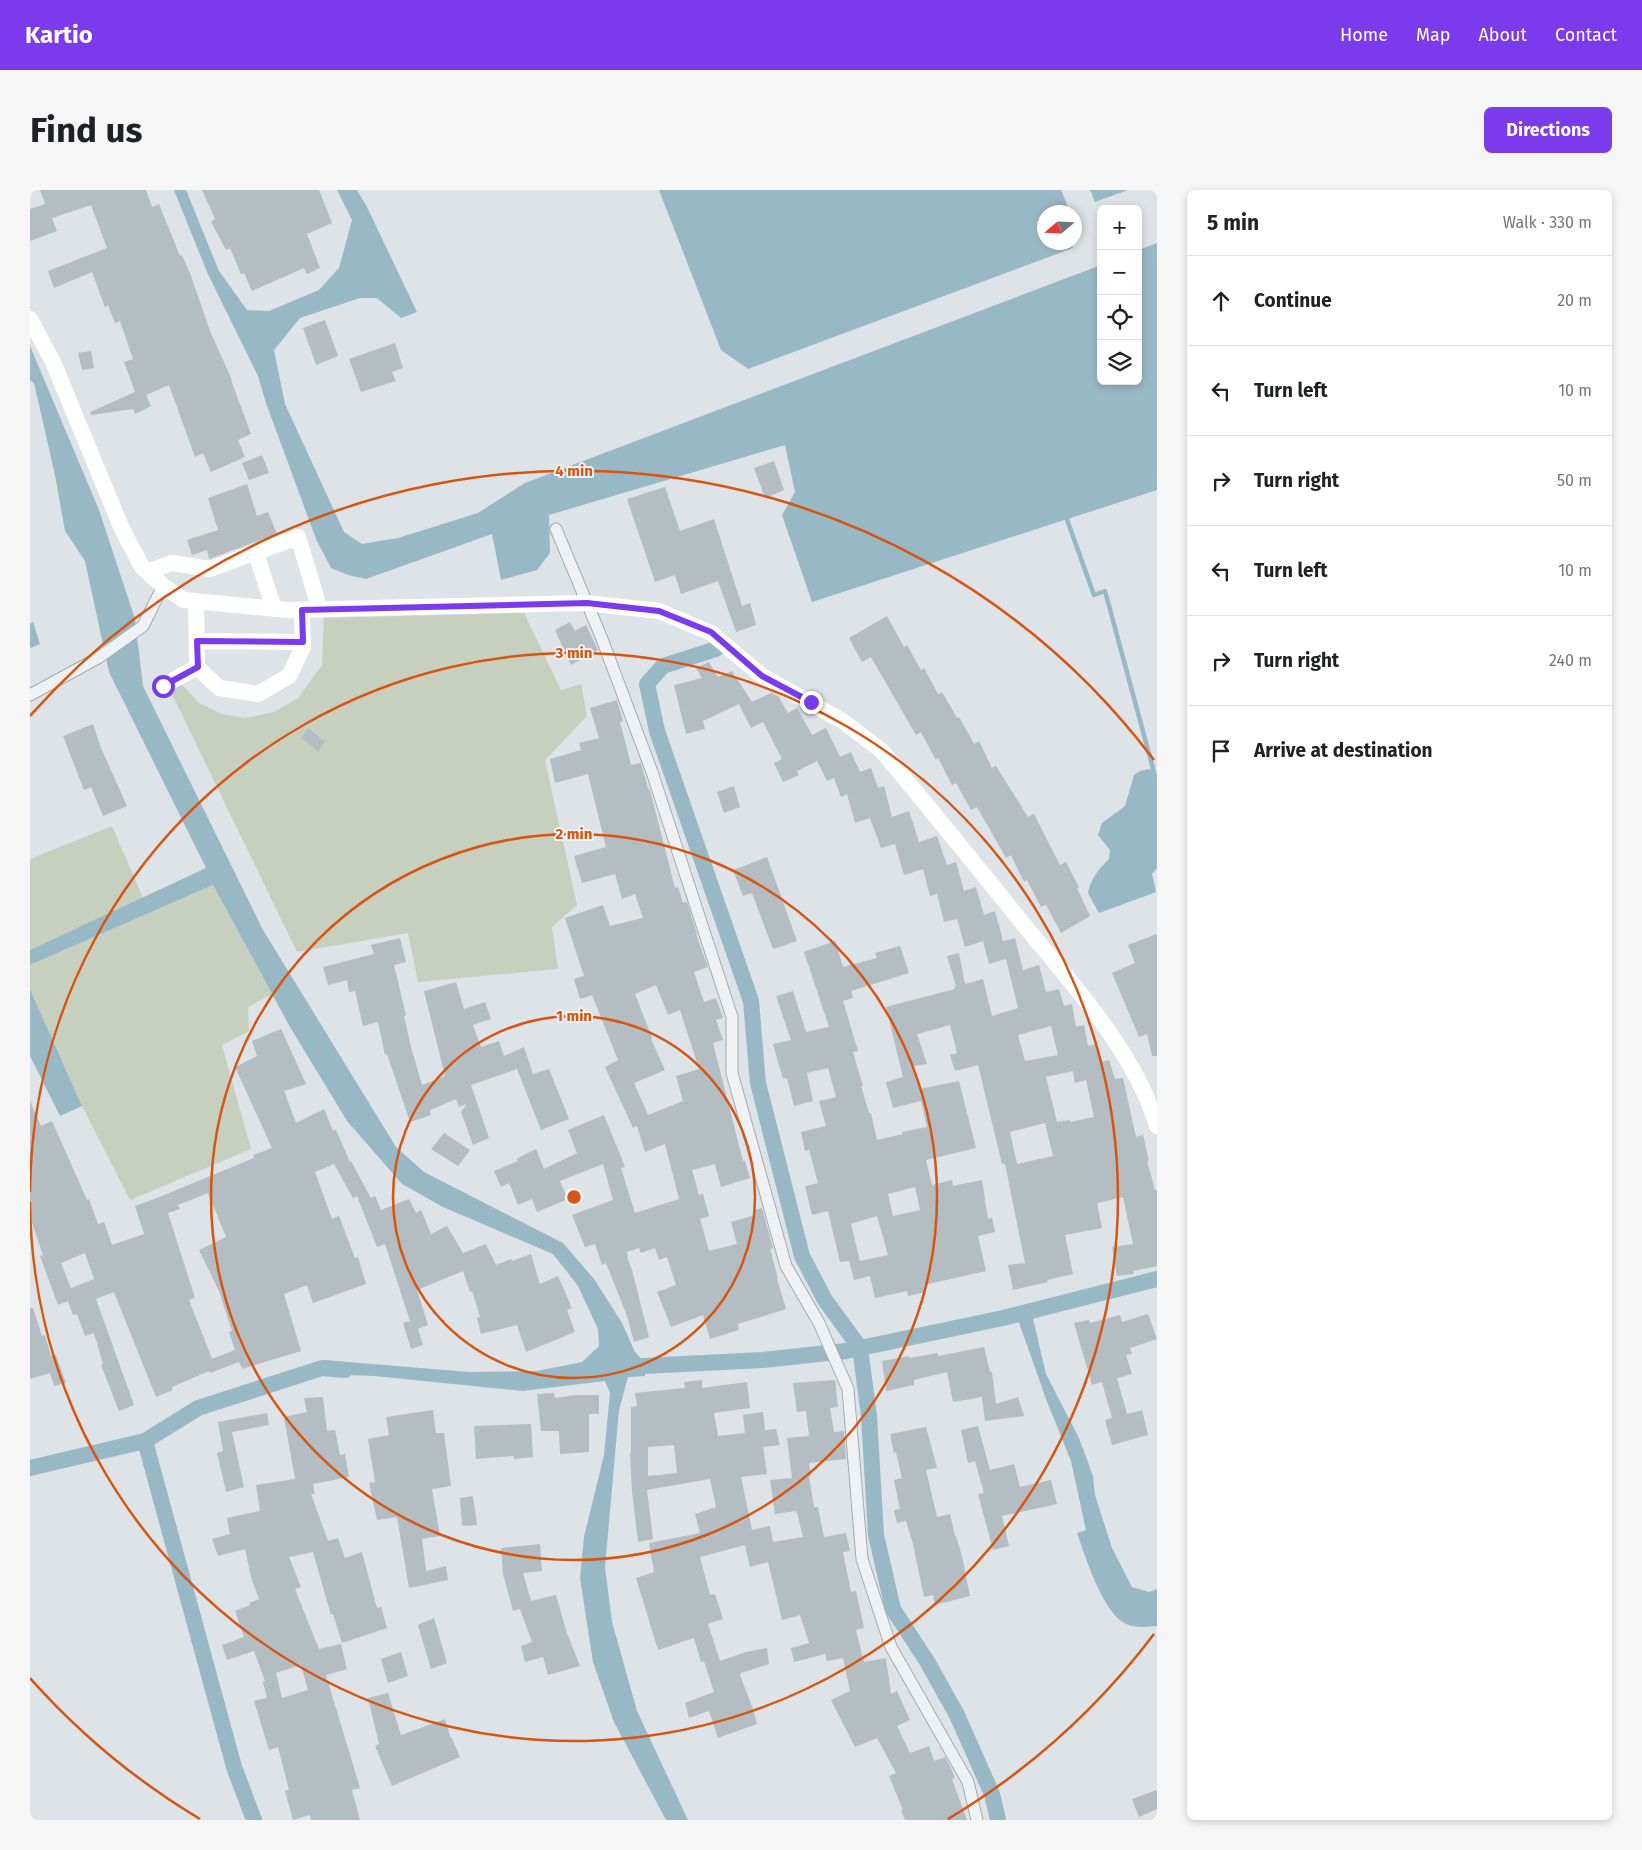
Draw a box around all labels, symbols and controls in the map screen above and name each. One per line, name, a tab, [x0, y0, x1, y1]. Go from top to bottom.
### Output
text: Kartio	[25, 21, 93, 49]
text: Home	[1340, 24, 1388, 46]
text: Map	[1416, 24, 1450, 46]
text: About	[1478, 24, 1527, 46]
text: Contact	[1555, 24, 1617, 46]
button: Directions	[1484, 107, 1612, 153]
text: Find us	[30, 109, 142, 151]
north arrow	[1037, 205, 1082, 250]
map controls	[1097, 205, 1142, 385]
button: +	[1097, 205, 1142, 250]
text: 5 min	[1207, 210, 1259, 236]
text: Walk · 330 m	[1503, 213, 1592, 232]
button: −	[1097, 250, 1142, 295]
icon: ahead	[1207, 287, 1235, 315]
text: Continue	[1254, 289, 1332, 312]
text: 20 m	[1557, 291, 1592, 310]
button: locate	[1097, 295, 1142, 340]
button: layers	[1097, 340, 1142, 385]
icon: left	[1207, 377, 1235, 405]
text: Turn left	[1254, 379, 1328, 402]
text: 10 m	[1558, 381, 1592, 400]
text: 4 min	[555, 462, 593, 480]
icon: right	[1207, 467, 1235, 495]
text: Turn right	[1254, 469, 1339, 492]
text: 50 m	[1557, 471, 1592, 490]
icon: left	[1207, 557, 1235, 585]
text: Turn left	[1254, 559, 1328, 582]
text: 10 m	[1558, 561, 1592, 580]
text: 3 min	[555, 644, 592, 662]
icon: right	[1207, 647, 1235, 675]
text: Turn right	[1254, 649, 1339, 672]
text: 240 m	[1549, 651, 1592, 670]
route start	[152, 675, 175, 698]
route end	[800, 691, 823, 714]
icon: arrive	[1207, 737, 1235, 765]
text: Arrive at destination	[1254, 739, 1433, 762]
text: 2 min	[556, 825, 592, 843]
text: 1 min	[556, 1007, 592, 1025]
centre of rings	[565, 1188, 583, 1206]

